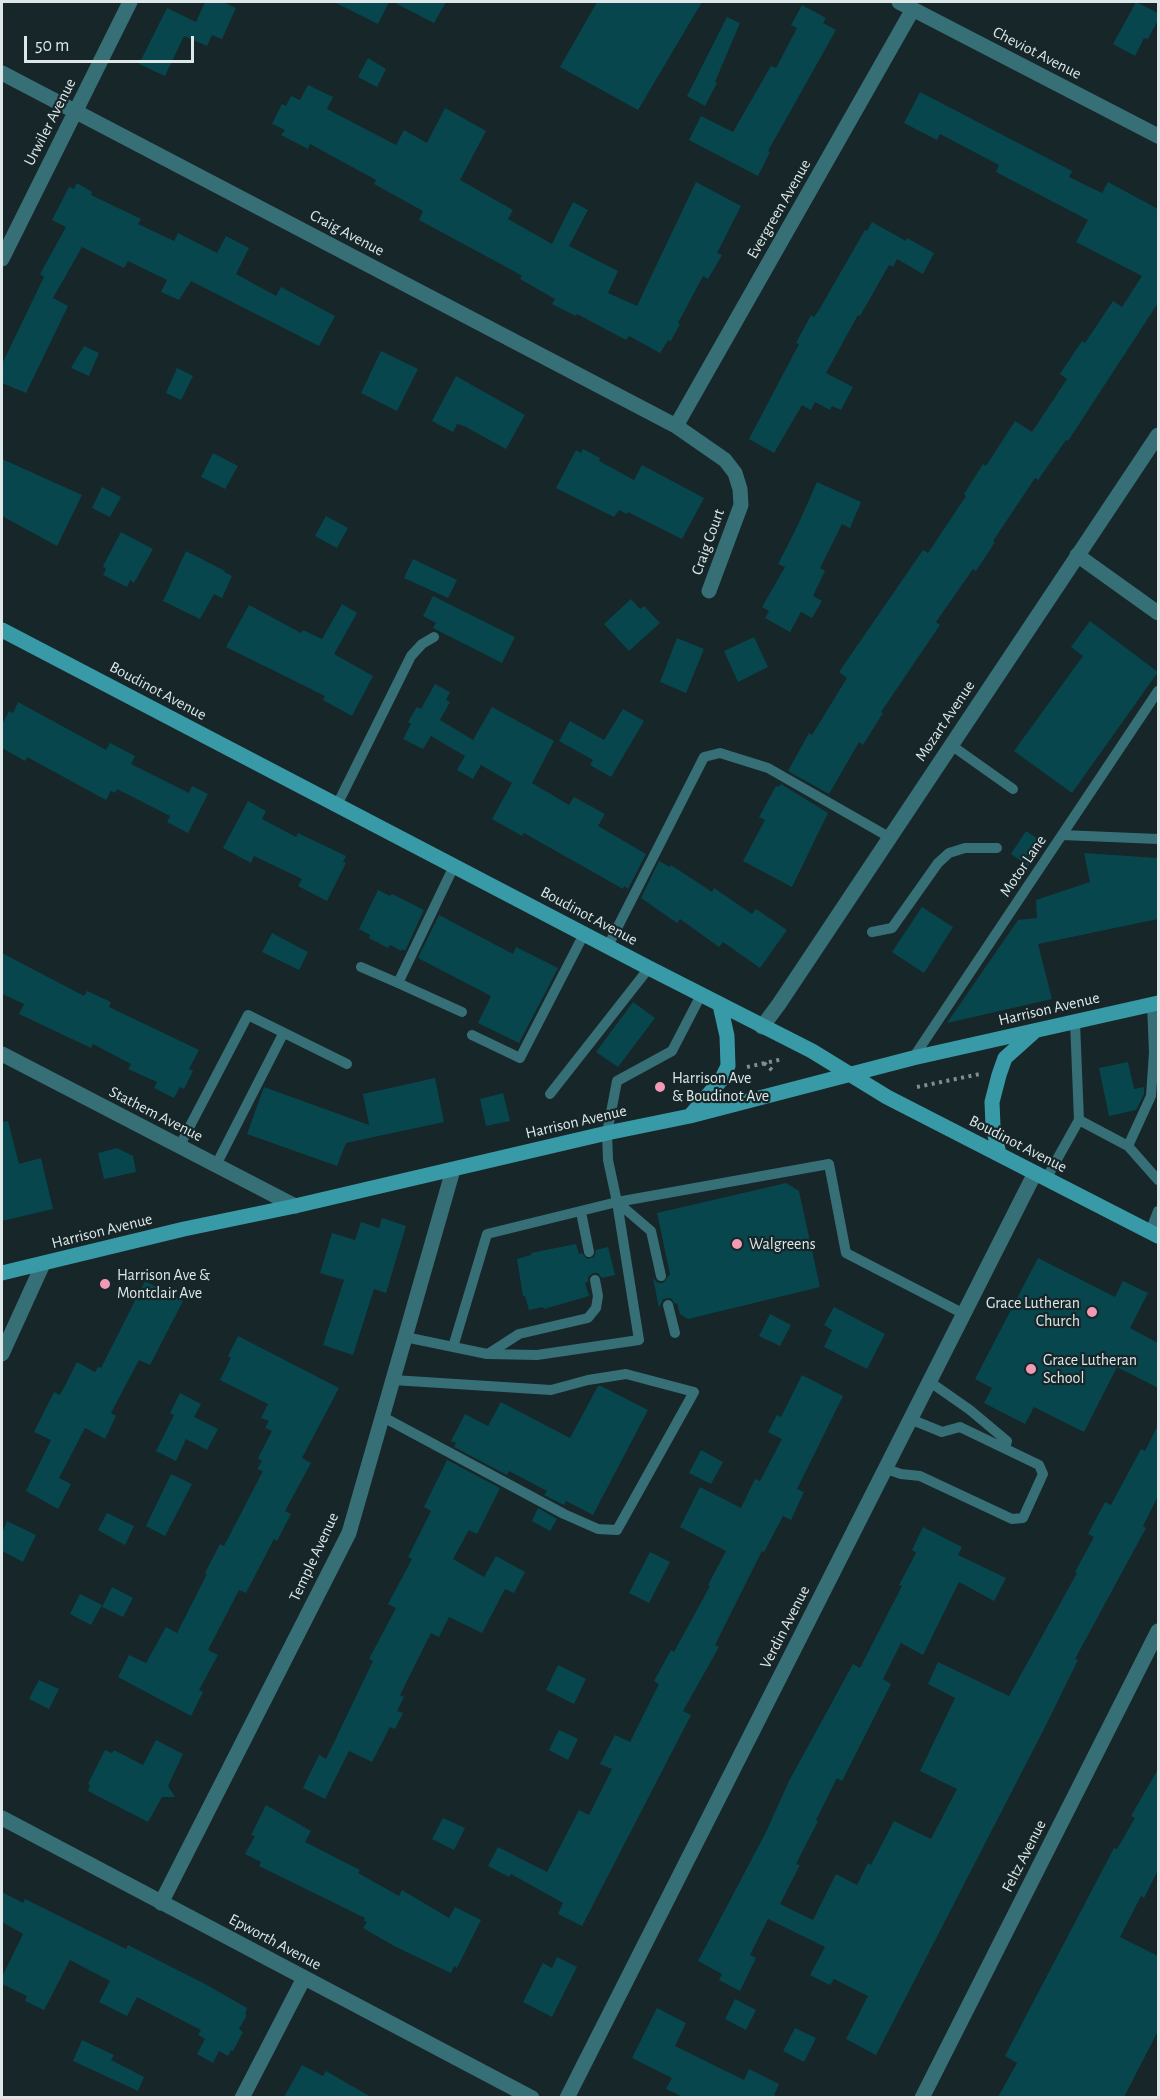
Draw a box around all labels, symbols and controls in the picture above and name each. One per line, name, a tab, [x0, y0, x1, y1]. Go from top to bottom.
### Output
street label: Cheviot Avenue	[989, 22, 1085, 84]
scale bar	[27, 24, 196, 62]
text: 50 m	[35, 37, 69, 55]
street label: Urwiler Avenue	[20, 75, 80, 169]
street label: Evergreen Avenue	[743, 156, 815, 262]
street label: Craig Avenue	[307, 205, 387, 261]
street label: Craig Court	[687, 506, 729, 578]
street label: Boudinot Avenue	[106, 657, 210, 725]
street label: Mozart Avenue	[911, 677, 979, 765]
street label: Motor Lane	[995, 832, 1051, 900]
street label: Boudinot Avenue	[537, 882, 641, 950]
street label: Harrison Avenue	[997, 988, 1101, 1030]
place label: Harrison Ave & Boudinot Ave	[672, 1068, 769, 1106]
marker: Harrison Ave & Boudinot Ave	[653, 1080, 667, 1094]
street label: Stathem Avenue	[106, 1082, 206, 1146]
street label: Harrison Avenue	[524, 1101, 628, 1143]
street label: Boudinot Avenue	[966, 1111, 1070, 1177]
street label: Harrison Avenue	[50, 1209, 154, 1253]
place label: Walgreens	[749, 1234, 816, 1254]
marker: Walgreens	[730, 1237, 744, 1251]
place label: Harrison Ave & Montclair Ave	[117, 1265, 210, 1303]
marker: Harrison Ave & Montclair Ave	[98, 1277, 112, 1291]
place label: Grace Lutheran Church	[986, 1293, 1080, 1331]
marker: Grace Lutheran Church	[1085, 1305, 1099, 1319]
place label: Grace Lutheran School	[1043, 1350, 1137, 1388]
marker: Grace Lutheran School	[1024, 1362, 1038, 1376]
street label: Temple Avenue	[285, 1510, 343, 1604]
street label: Verdin Avenue	[756, 1582, 814, 1672]
street label: Feltz Avenue	[998, 1817, 1050, 1895]
street label: Epworth Avenue	[226, 1910, 324, 1974]

